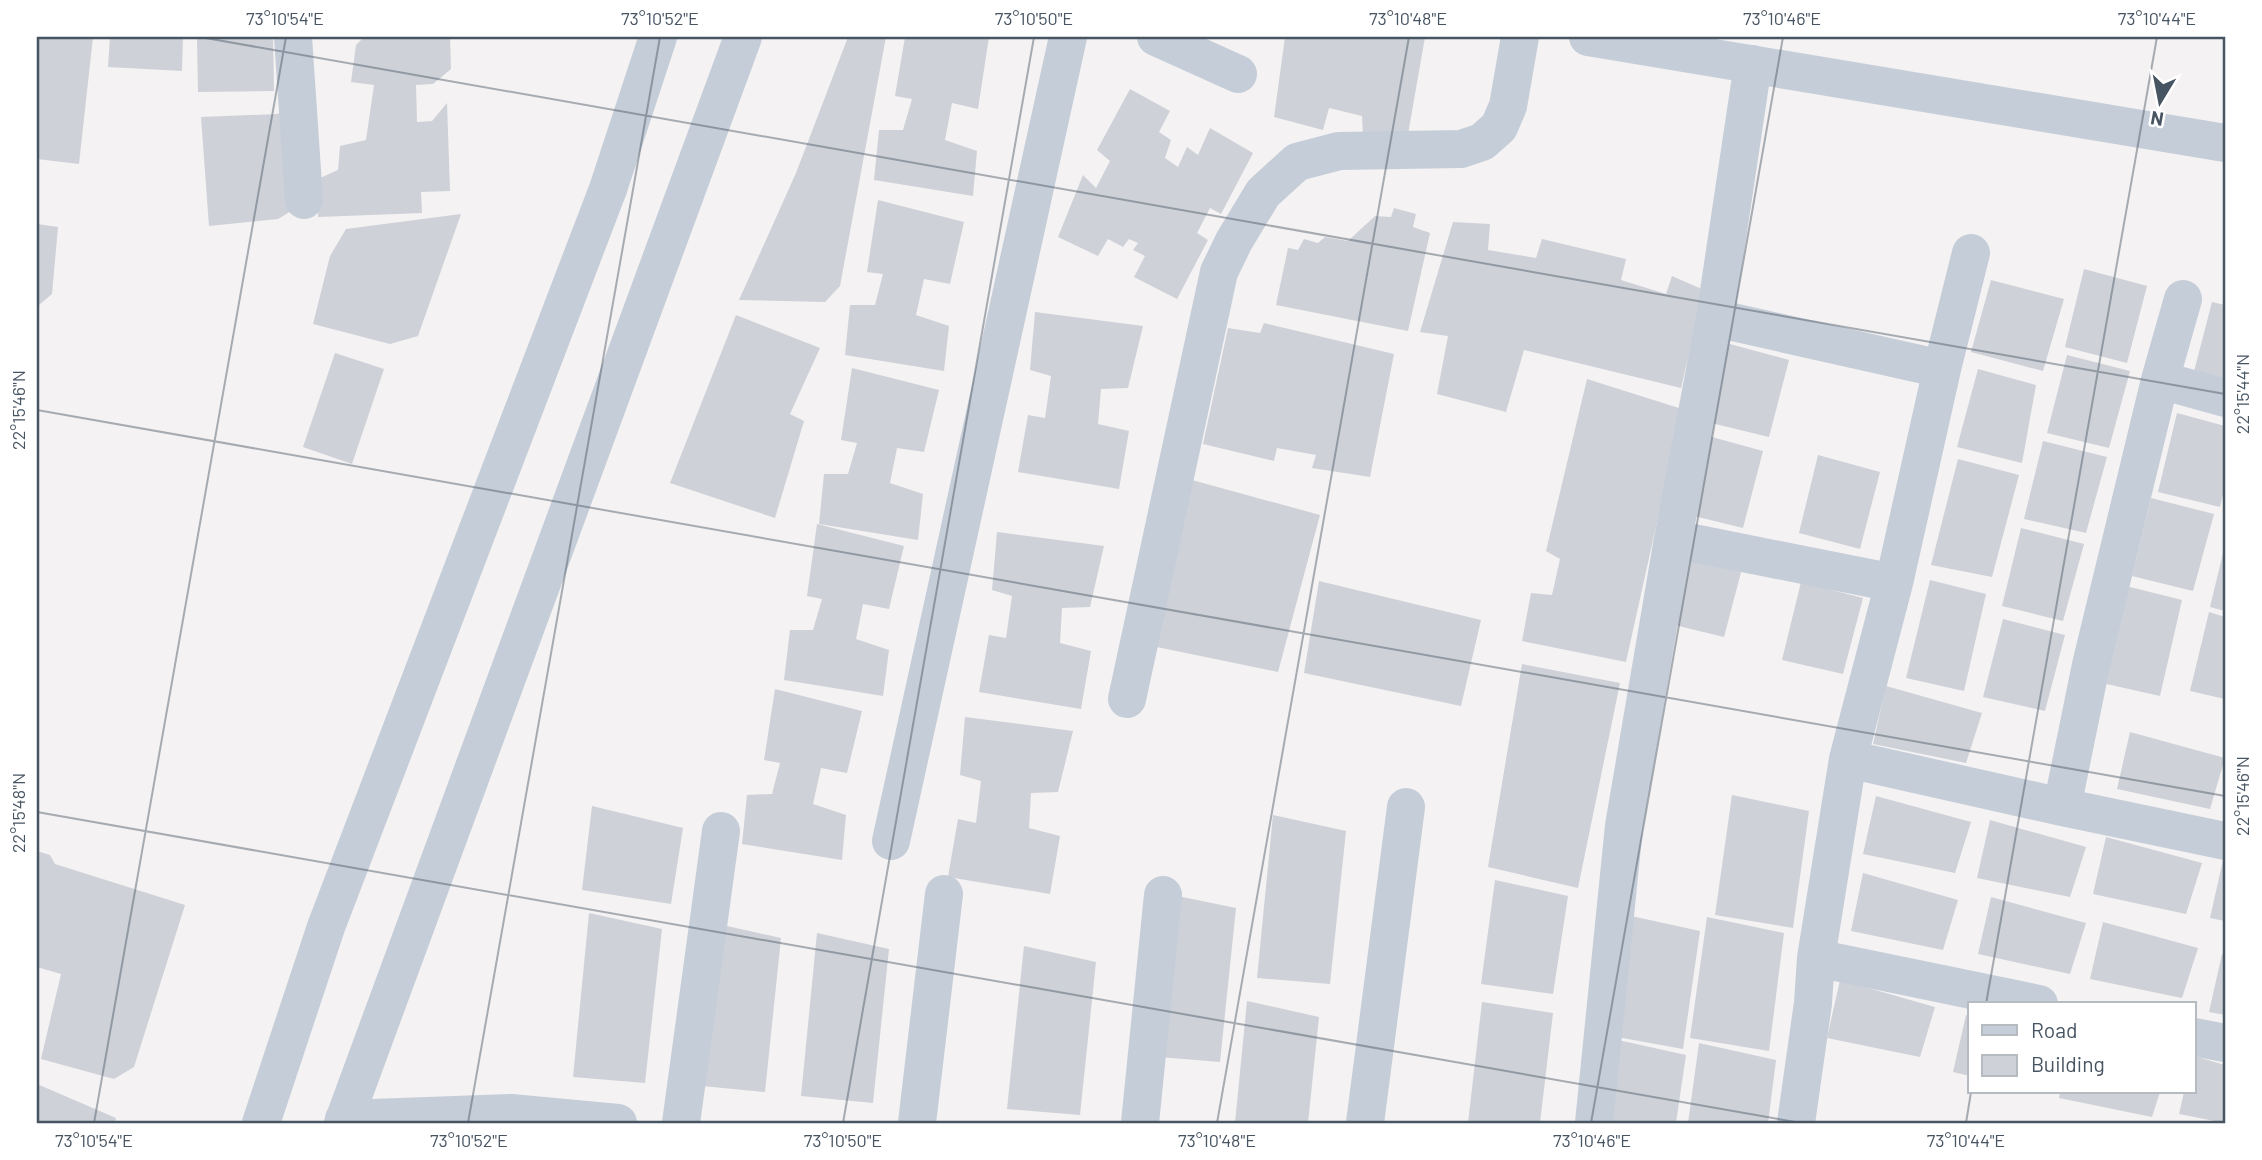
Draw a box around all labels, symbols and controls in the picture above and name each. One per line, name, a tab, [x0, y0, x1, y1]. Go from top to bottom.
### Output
text: 73°10'54"E	[246, 7, 324, 29]
text: 73°10'52"E	[621, 7, 699, 29]
text: 73°10'50"E	[995, 7, 1073, 29]
text: 73°10'48"E	[1369, 7, 1447, 29]
text: 73°10'46"E	[1743, 7, 1821, 29]
text: 73°10'44"E	[2118, 7, 2196, 29]
north arrow	[2126, 66, 2196, 136]
text: N	[2149, 107, 2165, 132]
text: 22°15'44"N	[2231, 354, 2253, 434]
text: 22°15'46"N	[7, 370, 29, 450]
text: 22°15'46"N	[2231, 756, 2253, 836]
text: 22°15'48"N	[7, 773, 29, 853]
legend	[1968, 1002, 2196, 1094]
text: Road	[2031, 1017, 2077, 1042]
text: Building	[2031, 1051, 2105, 1076]
text: 73°10'54"E	[55, 1129, 133, 1151]
text: 73°10'52"E	[430, 1129, 508, 1151]
text: 73°10'50"E	[804, 1129, 882, 1151]
text: 73°10'48"E	[1178, 1129, 1256, 1151]
text: 73°10'46"E	[1553, 1129, 1631, 1151]
text: 73°10'44"E	[1927, 1129, 2005, 1151]

